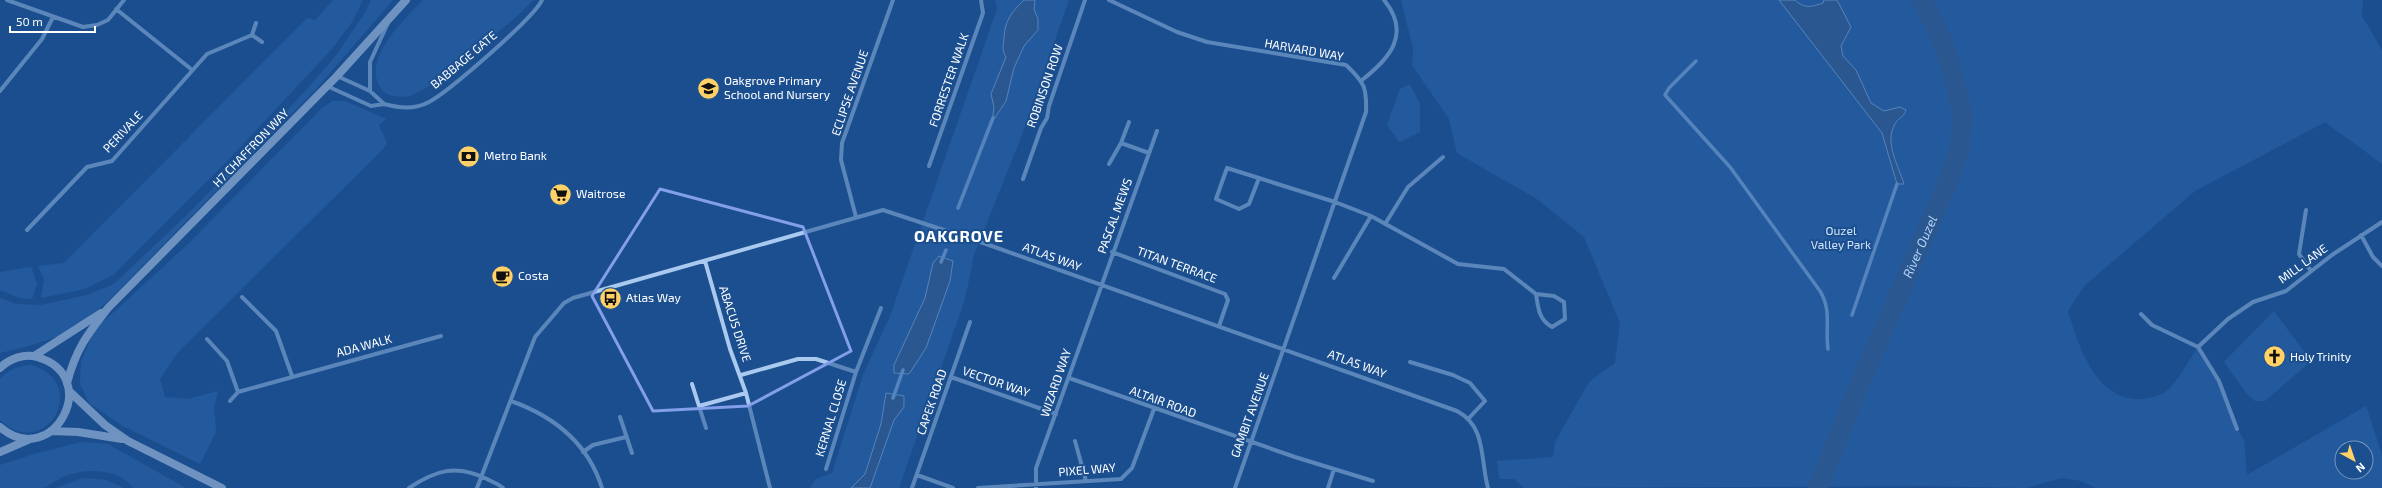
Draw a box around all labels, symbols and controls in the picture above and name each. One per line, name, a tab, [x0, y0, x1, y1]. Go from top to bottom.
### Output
scale bar	[10, 8, 95, 34]
text: 50 m	[16, 14, 43, 28]
street label: BABBAGE GATE	[427, 27, 500, 91]
street label: FORRESTER WALK	[925, 31, 971, 128]
street label: HARVARD WAY	[1264, 35, 1345, 63]
street label: ROBINSON ROW	[1023, 42, 1065, 129]
street label: ECLIPSE AVENUE	[828, 48, 870, 137]
place label: Oakgrove Primary School and Nursery	[724, 73, 831, 101]
school or university icon: Oakgrove Primary School and Nursery	[696, 75, 722, 101]
street label: H7 CHAFFRON WAY	[209, 105, 291, 189]
street label: PERIVALE	[100, 107, 145, 155]
bank icon: Metro Bank	[455, 143, 481, 169]
place label: Metro Bank	[484, 148, 547, 162]
street label: PASCAL MEWS	[1094, 176, 1134, 255]
supermarket icon: Waitrose	[547, 181, 573, 207]
place label: Waitrose	[576, 186, 625, 200]
water label: River Ouzel	[1899, 213, 1940, 280]
park label: Ouzel Valley Park	[1811, 223, 1871, 251]
district label: OAKGROVE	[914, 226, 1004, 245]
street label: ATLAS WAY	[1021, 239, 1084, 273]
street label: MILL LANE	[2275, 241, 2330, 286]
street label: TITAN TERRACE	[1135, 243, 1220, 285]
cafe icon: Costa	[490, 263, 516, 289]
place label: Costa	[518, 268, 549, 282]
street label: ABACUS DRIVE	[717, 284, 755, 364]
bus stop icon: Atlas Way	[598, 285, 624, 311]
place label: Atlas Way	[626, 290, 681, 304]
street label: ADA WALK	[334, 331, 393, 359]
church icon: Holy Trinity	[2262, 344, 2288, 370]
street label: WIZARD WAY	[1037, 346, 1073, 419]
street label: ATLAS WAY	[1326, 346, 1389, 380]
place label: Holy Trinity	[2290, 349, 2352, 363]
street label: VECTOR WAY	[961, 363, 1032, 399]
street label: CAPEK ROAD	[913, 367, 949, 436]
street label: GAMBIT AVENUE	[1227, 370, 1271, 459]
street label: KERNAL CLOSE	[812, 377, 849, 458]
street label: ALTAIR ROAD	[1128, 382, 1199, 420]
north arrow	[2334, 440, 2374, 480]
street label: PIXEL WAY	[1058, 460, 1116, 478]
text: N	[2353, 461, 2368, 476]

